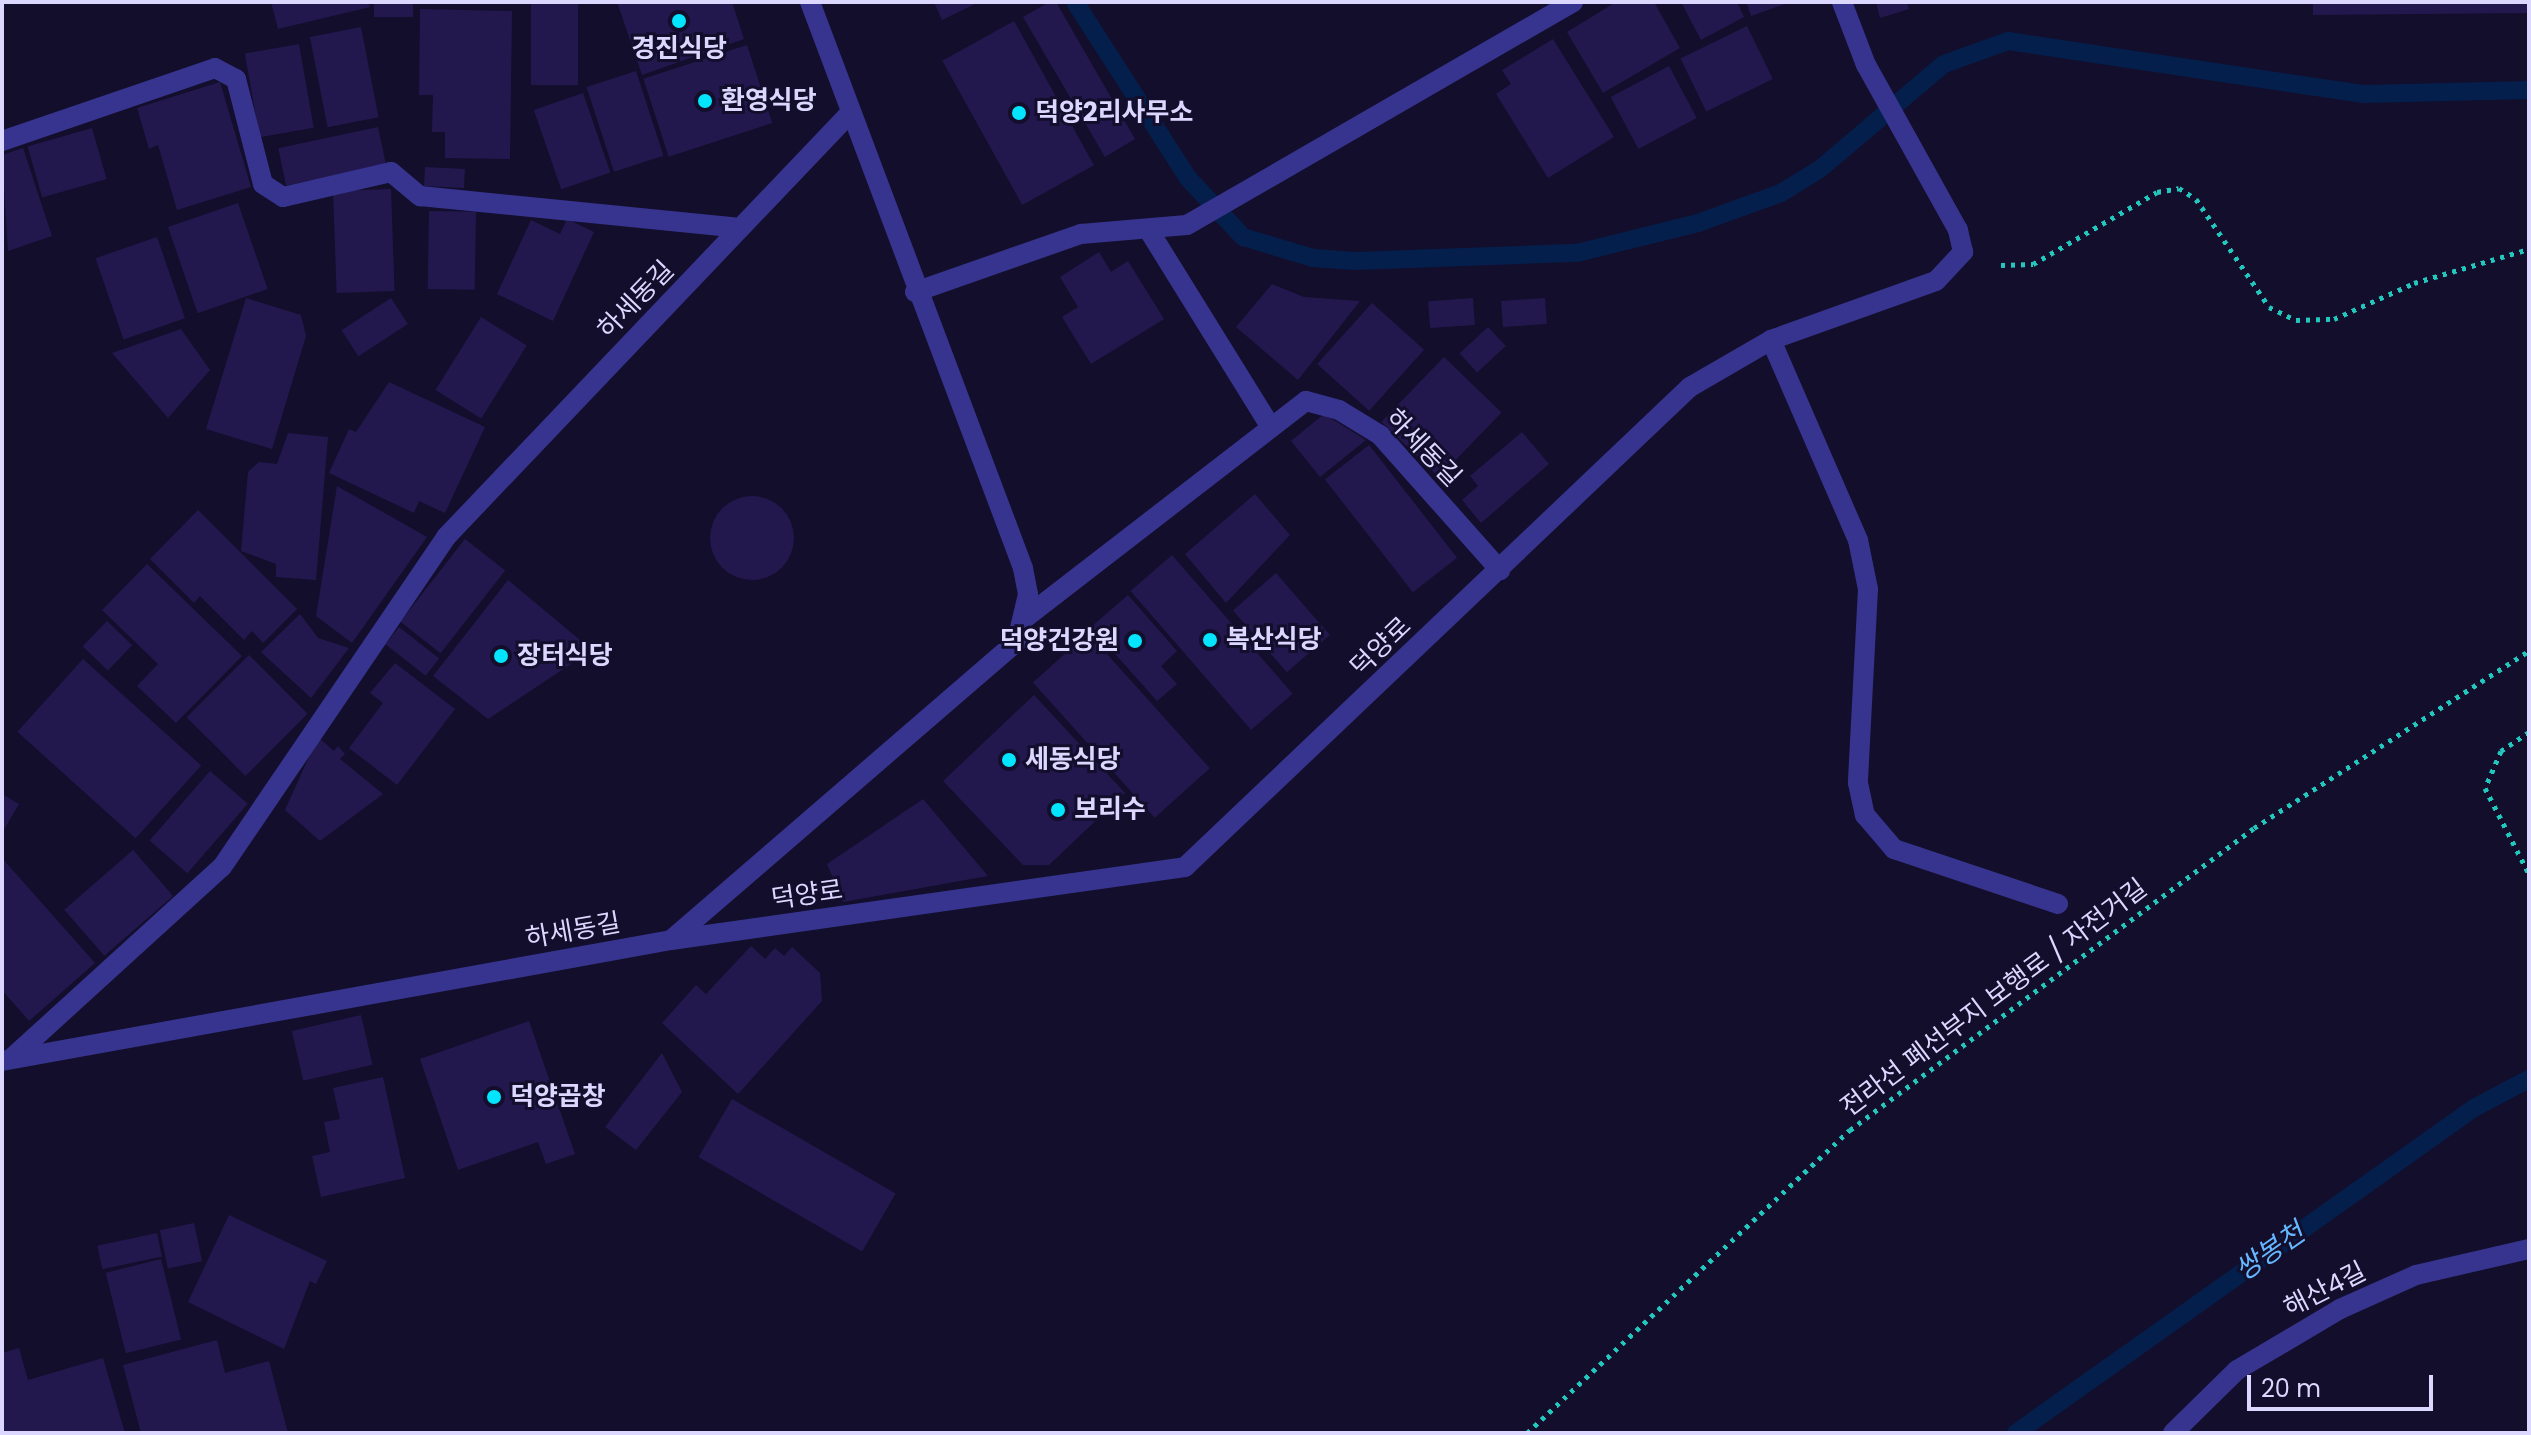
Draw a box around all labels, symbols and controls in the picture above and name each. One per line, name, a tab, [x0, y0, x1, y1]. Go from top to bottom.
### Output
marker: 경진식당	[670, 12, 688, 30]
place label: 경진식당	[631, 33, 727, 65]
place label: 환영식당	[721, 85, 817, 117]
marker: 환영식당	[696, 92, 714, 110]
place label: 덕양2리사무소	[1035, 97, 1193, 129]
marker: 덕양2리사무소	[1010, 104, 1028, 122]
street label: 하세동길	[592, 255, 680, 345]
street label: 하세동길	[1379, 403, 1467, 493]
street label: 덕양로	[1344, 611, 1418, 683]
place label: 복산식당	[1226, 624, 1322, 656]
place label: 덕양건강원	[999, 625, 1119, 657]
marker: 복산식당	[1201, 631, 1219, 649]
marker: 덕양건강원	[1126, 632, 1144, 650]
place label: 장터식당	[517, 640, 613, 672]
marker: 장터식당	[492, 647, 510, 665]
place label: 세동식당	[1025, 744, 1121, 776]
marker: 세동식당	[1000, 751, 1018, 769]
place label: 보리수	[1074, 794, 1146, 826]
marker: 보리수	[1049, 801, 1067, 819]
street label: 전라선 폐선부지 보행로 / 자전거길	[1835, 873, 2153, 1123]
street label: 덕양로	[769, 875, 845, 915]
street label: 하세동길	[523, 907, 623, 955]
place label: 덕양곱창	[510, 1081, 606, 1113]
marker: 덕양곱창	[485, 1088, 503, 1106]
water label: 쌍봉천	[2229, 1216, 2311, 1288]
street label: 해산4길	[2279, 1256, 2371, 1324]
scale bar	[2251, 1359, 2437, 1409]
text: 20 m	[2261, 1372, 2321, 1405]

